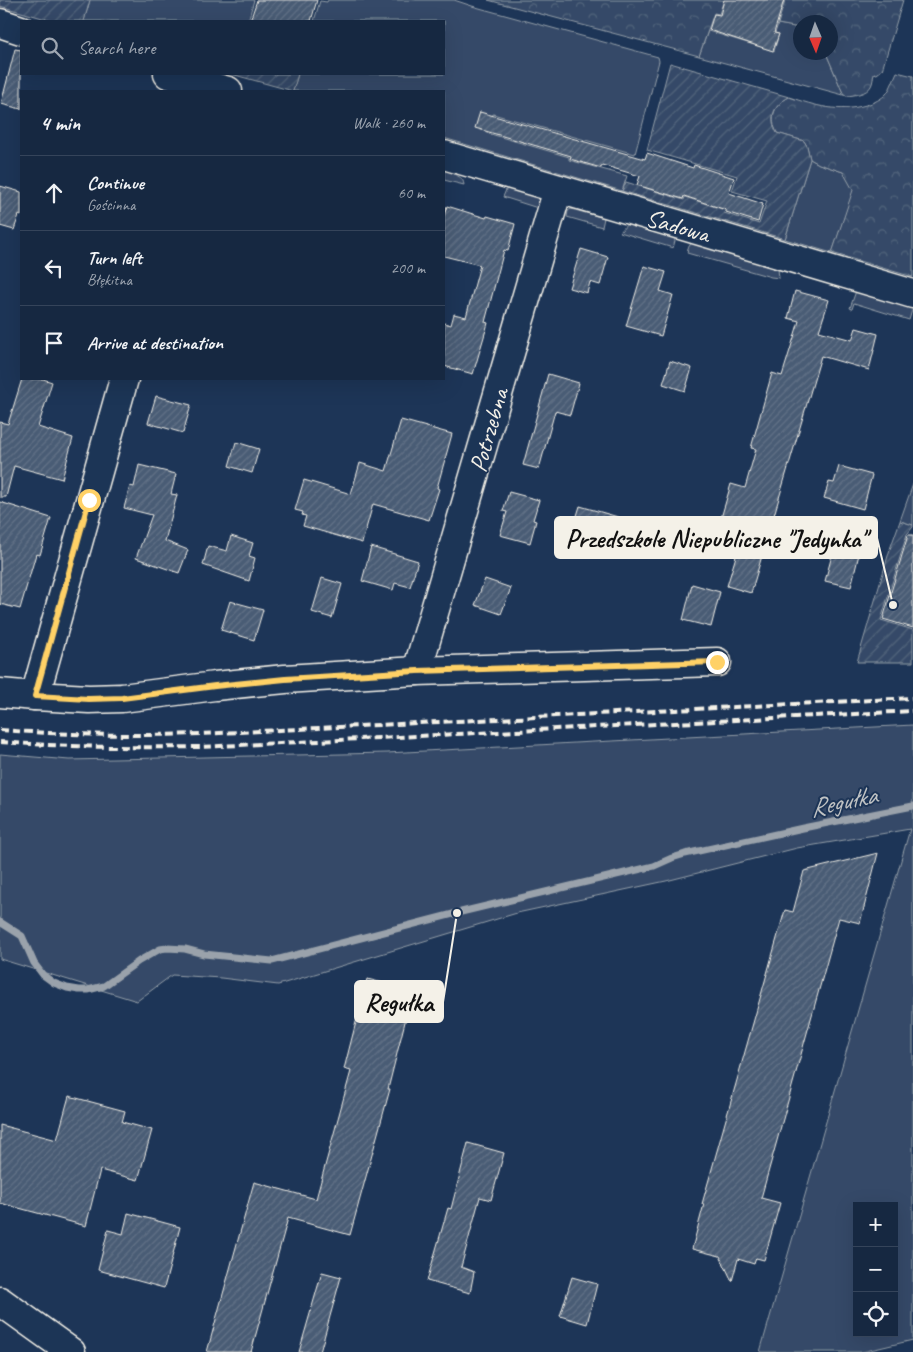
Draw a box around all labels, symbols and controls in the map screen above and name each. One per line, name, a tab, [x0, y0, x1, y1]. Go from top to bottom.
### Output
north arrow	[793, 15, 838, 60]
search box	[20, 20, 445, 75]
icon: search	[38, 34, 66, 62]
text: Search here	[78, 36, 155, 60]
text: 4 min	[40, 110, 80, 136]
text: Walk · 260 m	[353, 113, 425, 133]
text: Continue	[87, 171, 144, 195]
icon: ahead	[40, 179, 68, 207]
text: 60 m	[398, 183, 425, 203]
text: Gościnna	[87, 195, 135, 215]
street label: Sadowa	[642, 202, 716, 251]
text: Turn left	[87, 246, 142, 270]
icon: left	[40, 254, 68, 282]
text: 200 m	[391, 258, 425, 278]
text: Błękitna	[87, 270, 132, 290]
icon: arrive	[40, 329, 68, 357]
text: Arrive at destination	[87, 331, 223, 355]
street label: Potrzebna	[462, 382, 517, 476]
route start	[78, 489, 101, 512]
callout: Przedszkole Niepubliczne "Jedynka"	[555, 517, 877, 558]
text: Przedszkole Niepubliczne "Jedynka"	[565, 522, 872, 555]
route end	[706, 651, 729, 674]
water label: Regułka	[807, 778, 882, 825]
callout: Regułka	[355, 981, 443, 1022]
text: Regułka	[365, 986, 436, 1019]
map controls	[853, 1202, 898, 1337]
button: +	[853, 1202, 898, 1247]
button: −	[853, 1247, 898, 1292]
button: locate	[853, 1292, 898, 1337]

